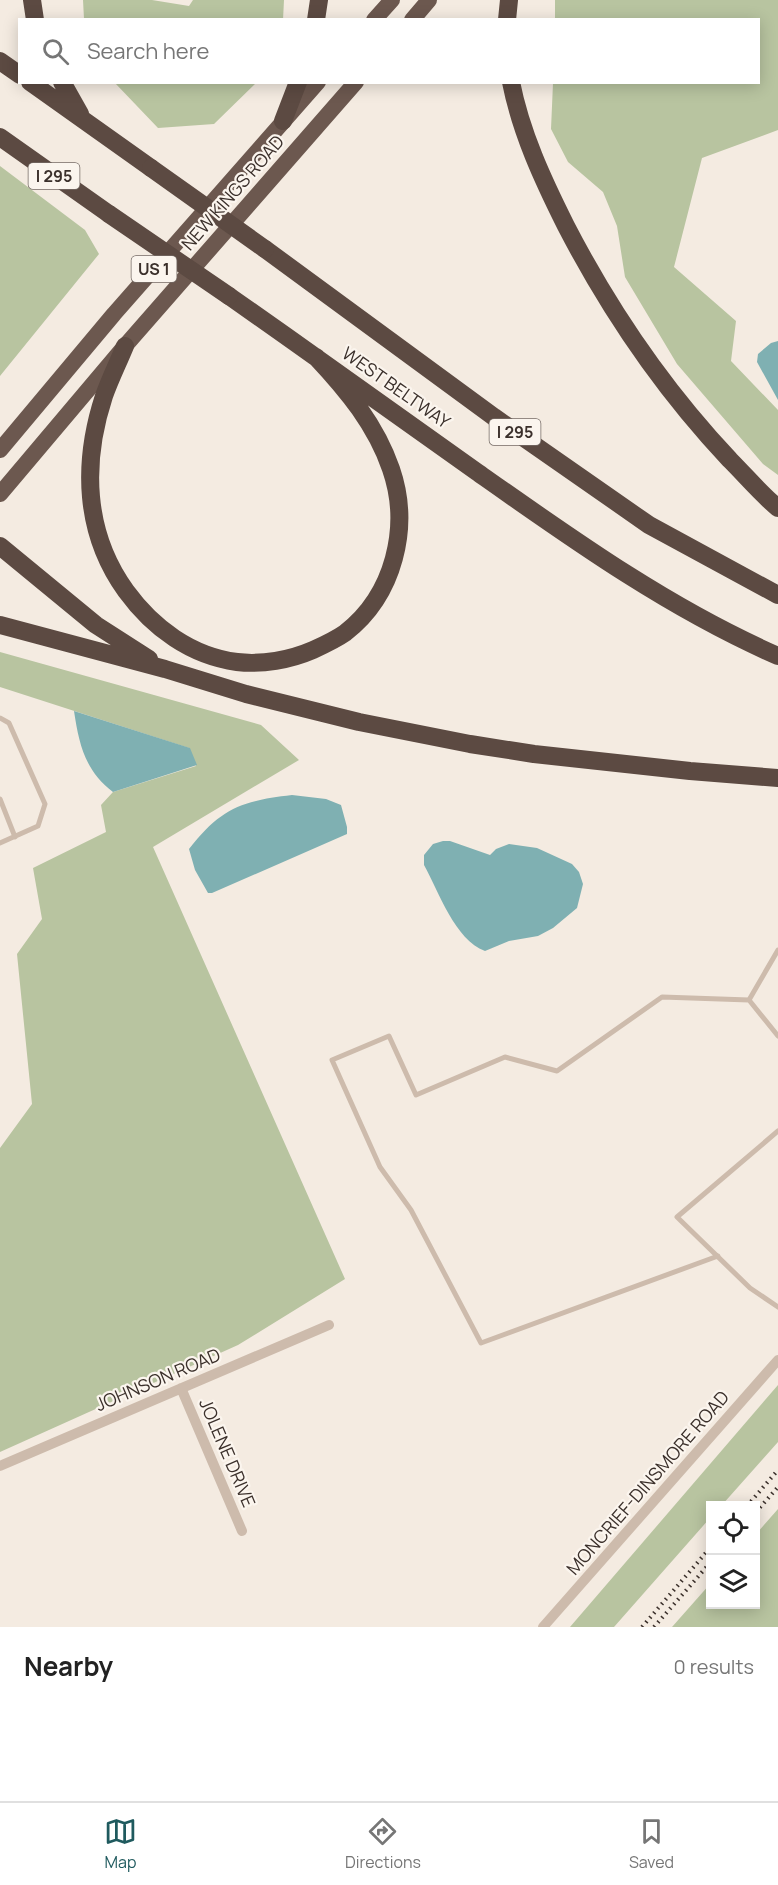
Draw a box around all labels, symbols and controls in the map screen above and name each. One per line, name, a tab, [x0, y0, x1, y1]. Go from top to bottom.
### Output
search box	[18, 18, 760, 84]
icon: search	[39, 35, 72, 68]
text: Search here	[87, 36, 209, 66]
street label: NEW KINGS ROAD	[176, 130, 289, 255]
road number: I 295	[28, 163, 80, 189]
road number: US 1	[132, 256, 176, 282]
street label: WEST BELTWAY	[338, 341, 456, 434]
road number: I 295	[490, 419, 540, 445]
street label: JOHNSON ROAD	[91, 1342, 224, 1416]
street label: MONCRIEF-DINSMORE ROAD	[561, 1385, 734, 1579]
street label: JOLENE DRIVE	[194, 1395, 262, 1511]
map controls	[706, 1501, 760, 1609]
button: locate	[706, 1501, 760, 1555]
button: layers	[706, 1555, 760, 1609]
text: Nearby	[24, 1648, 113, 1684]
text: 0 results	[674, 1653, 754, 1680]
tab: Map	[104, 1815, 137, 1873]
tab: Directions	[345, 1815, 421, 1873]
tab: Saved	[629, 1815, 674, 1873]

